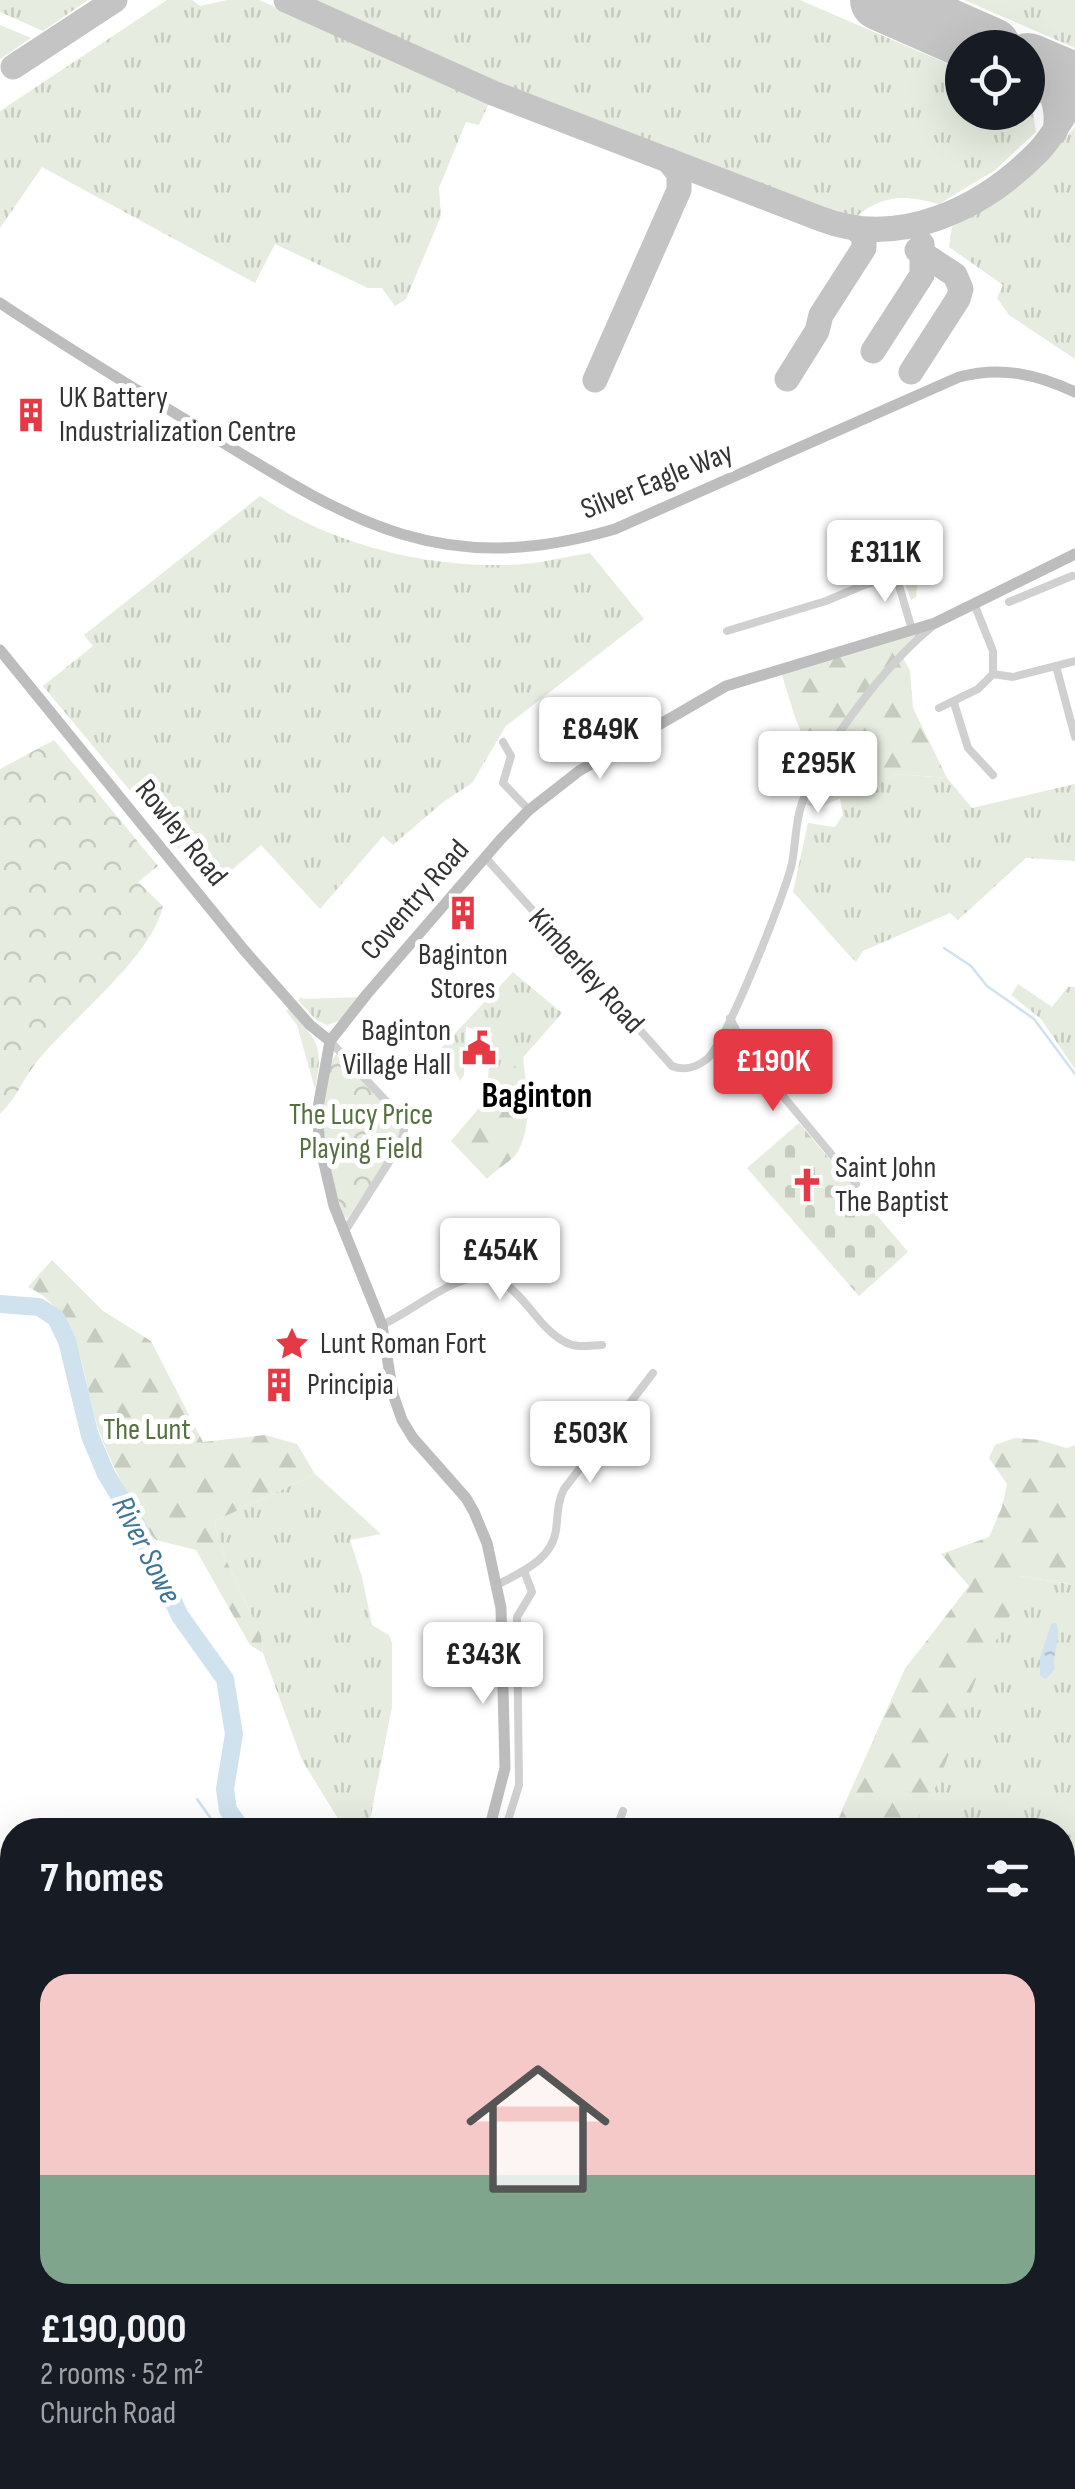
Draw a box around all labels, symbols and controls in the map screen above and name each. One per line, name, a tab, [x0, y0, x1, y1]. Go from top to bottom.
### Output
map controls	[945, 30, 1045, 130]
button: locate	[945, 30, 1045, 130]
place label: UK Battery Industrialization Centre	[59, 380, 296, 450]
building icon: UK Battery Industrialization Centre	[12, 396, 50, 434]
street label: Silver Eagle Way	[576, 434, 738, 528]
pin: £311K	[815, 520, 955, 605]
text: £311K	[849, 533, 921, 572]
pin: £849K	[530, 697, 670, 782]
text: £849K	[561, 710, 639, 749]
pin: £295K	[748, 731, 888, 816]
text: £295K	[780, 744, 856, 783]
street label: Rowley Road	[127, 773, 235, 893]
street label: Coventry Road	[353, 833, 477, 967]
building icon: Baginton Stores	[444, 894, 482, 932]
street label: Kimberley Road	[521, 901, 651, 1041]
place label: Baginton Stores	[418, 937, 508, 1007]
place label: Baginton Village Hall	[343, 1013, 451, 1083]
public building icon: Baginton Village Hall	[460, 1029, 498, 1067]
pin: £190K	[703, 1029, 843, 1114]
text: £190K	[735, 1042, 811, 1081]
district label: Baginton	[482, 1075, 592, 1118]
park label: The Lucy Price Playing Field	[289, 1097, 433, 1167]
place label: Saint John The Baptist	[835, 1150, 949, 1220]
church icon: Saint John The Baptist	[788, 1166, 826, 1204]
pin: £454K	[430, 1218, 570, 1303]
text: £454K	[462, 1231, 538, 1270]
place icon: Lunt Roman Fort	[273, 1325, 311, 1363]
place label: Lunt Roman Fort	[320, 1326, 487, 1362]
building icon: Principia	[260, 1366, 298, 1404]
place label: Principia	[307, 1367, 394, 1403]
pin: £503K	[520, 1401, 660, 1486]
park label: The Lunt	[103, 1412, 191, 1448]
text: £503K	[552, 1414, 628, 1453]
water label: River Sowe	[103, 1490, 189, 1610]
pin: £343K	[413, 1622, 553, 1707]
text: £343K	[445, 1635, 521, 1674]
icon: filters	[980, 1851, 1035, 1906]
text: 7 homes	[40, 1853, 164, 1904]
icon: home	[448, 2039, 628, 2219]
text: £190,000	[40, 2304, 186, 2355]
text: 2 rooms · 52 m²	[40, 2355, 204, 2394]
text: Church Road	[40, 2394, 176, 2433]

